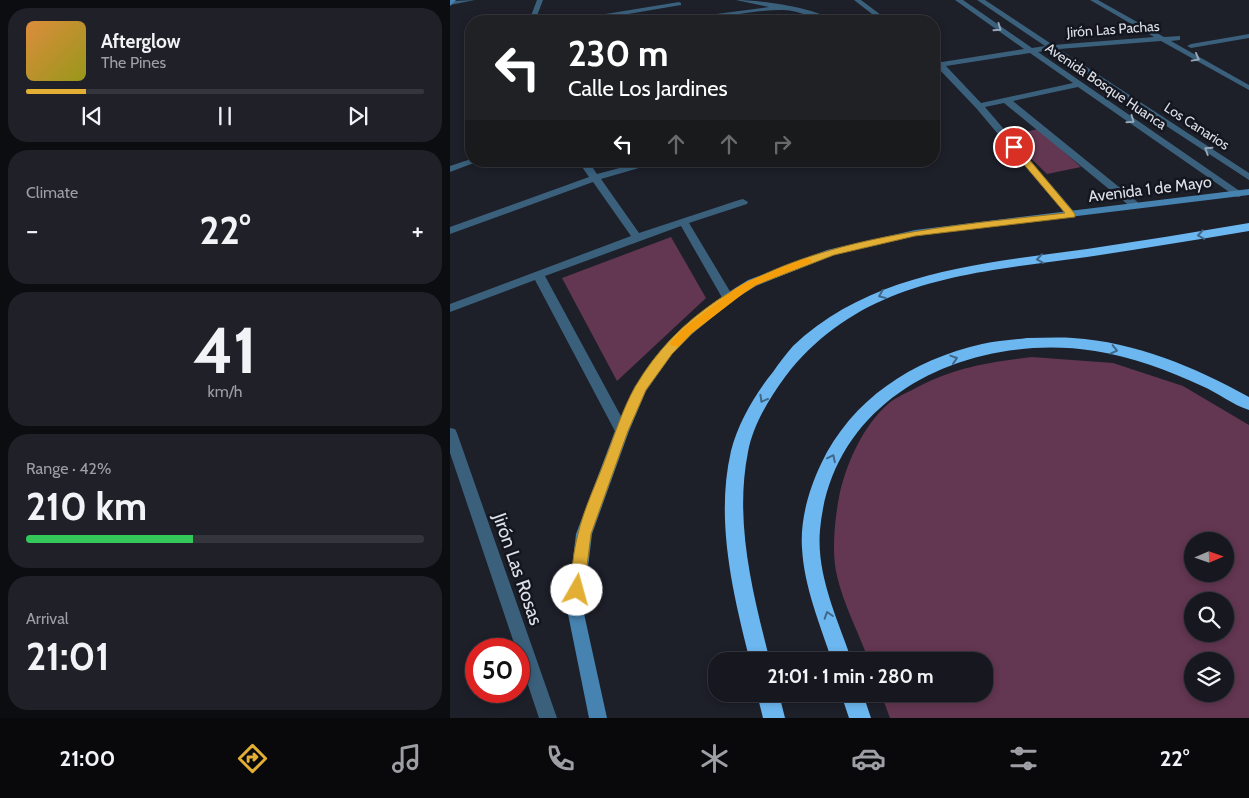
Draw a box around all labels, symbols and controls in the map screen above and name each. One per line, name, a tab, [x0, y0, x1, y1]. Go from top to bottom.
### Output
street label: Jirón Las Pachas	[1065, 17, 1160, 41]
one-way arrow	[992, 22, 1001, 31]
text: Afterglow	[101, 30, 181, 53]
text: 230 m	[568, 32, 668, 75]
icon: left	[485, 35, 550, 100]
street label: Avenida Bosque Huanca	[1042, 39, 1170, 133]
one-way arrow	[1191, 52, 1200, 62]
text: The Pines	[101, 53, 166, 72]
text: Calle Los Jardines	[568, 75, 728, 102]
street label: Los Canarios	[1161, 98, 1233, 154]
icon: previous	[78, 102, 106, 130]
icon: pause	[211, 102, 239, 130]
icon: next	[344, 102, 372, 130]
one-way arrow	[1126, 114, 1135, 123]
pin	[993, 126, 1035, 168]
icon: left	[609, 130, 637, 158]
icon: ahead	[662, 130, 690, 158]
icon: ahead	[715, 130, 743, 158]
icon: right	[768, 130, 796, 158]
icon: arrive	[1000, 133, 1028, 161]
one-way arrow	[1205, 147, 1214, 156]
street label: Avenida 1 de Mayo	[1087, 172, 1213, 206]
text: Climate	[26, 183, 78, 202]
text: 22°	[199, 207, 251, 254]
text: −	[26, 213, 38, 247]
text: +	[412, 213, 424, 247]
one-way arrow	[1197, 230, 1205, 240]
one-way arrow	[1036, 253, 1044, 264]
one-way arrow	[878, 288, 887, 299]
text: 41	[193, 310, 257, 389]
one-way arrow	[1109, 344, 1117, 354]
one-way arrow	[949, 355, 958, 365]
text: km/h	[207, 382, 243, 401]
one-way arrow	[759, 393, 769, 402]
one-way arrow	[826, 454, 836, 463]
text: Range · 42%	[26, 459, 111, 478]
text: 210 km	[26, 483, 147, 530]
street label: Jirón Las Rosas	[488, 509, 548, 628]
north arrow	[1184, 532, 1234, 582]
map controls	[1184, 532, 1234, 702]
position arrow	[550, 563, 602, 615]
button: search	[1184, 592, 1234, 642]
text: Arrival	[26, 609, 69, 628]
one-way arrow	[823, 611, 833, 619]
text: 21:01	[26, 633, 109, 680]
speed limit sign: 50	[465, 638, 530, 703]
button: layers	[1184, 652, 1234, 702]
text: 21:01 · 1 min · 280 m	[767, 665, 934, 688]
icon: directions	[235, 741, 270, 776]
icon: music	[389, 741, 424, 776]
icon: phone	[543, 741, 578, 776]
icon: climate	[697, 741, 732, 776]
icon: car	[851, 741, 886, 776]
icon: filters	[1006, 741, 1041, 776]
text: 21:00	[60, 745, 115, 772]
text: 22°	[1160, 745, 1189, 772]

